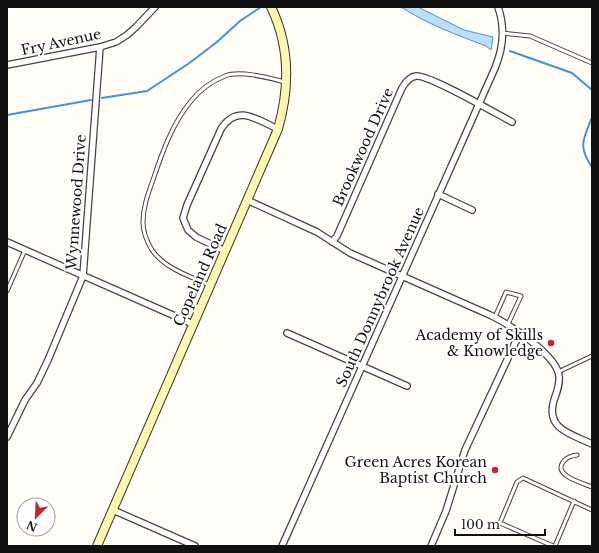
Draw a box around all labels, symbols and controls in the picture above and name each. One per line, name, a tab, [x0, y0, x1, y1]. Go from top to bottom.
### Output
street label: Fry Avenue	[19, 25, 103, 59]
street label: Brookwood Drive	[329, 85, 397, 209]
street label: Wynnewood Drive	[62, 134, 90, 271]
street label: South Donnybrook Avenue	[332, 204, 428, 390]
street label: Copeland Road	[169, 220, 231, 329]
place label: Academy of Skills & Knowledge	[415, 326, 543, 360]
marker: Academy of Skills & Knowledge	[546, 338, 556, 348]
place label: Green Acres Korean Baptist Church	[345, 453, 487, 487]
marker: Green Acres Korean Baptist Church	[490, 465, 500, 475]
north arrow	[16, 497, 56, 537]
scale bar	[455, 511, 545, 537]
text: N	[24, 517, 40, 535]
text: 100 m	[461, 517, 500, 532]

